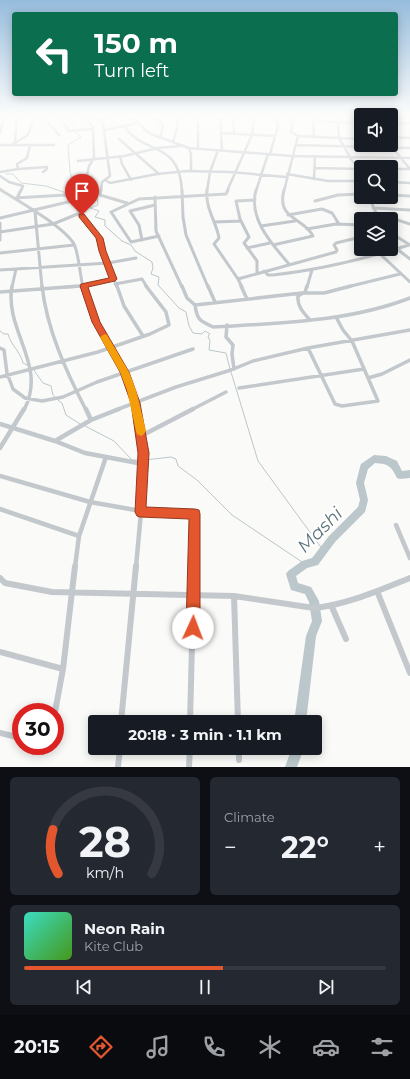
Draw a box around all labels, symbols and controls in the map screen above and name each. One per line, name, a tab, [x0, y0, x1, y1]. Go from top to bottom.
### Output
text: 150 m	[94, 26, 178, 60]
icon: left	[28, 28, 80, 80]
text: Turn left	[94, 60, 169, 82]
map controls	[354, 108, 398, 256]
button: sound	[354, 108, 398, 152]
button: search	[354, 160, 398, 204]
pin	[65, 174, 99, 215]
icon: arrive	[71, 180, 93, 202]
button: layers	[354, 212, 398, 256]
water label: Mashi	[293, 503, 347, 557]
position arrow	[172, 607, 214, 649]
speed limit sign: 30	[12, 703, 64, 755]
text: 20:18 · 3 min · 1.1 km	[128, 725, 282, 744]
text: Climate	[224, 809, 275, 825]
text: 28	[79, 817, 131, 867]
text: 22°	[281, 829, 329, 866]
text: −	[224, 834, 237, 861]
text: +	[373, 834, 386, 861]
text: km/h	[86, 864, 124, 882]
text: Neon Rain	[84, 919, 165, 938]
text: Kite Club	[84, 938, 143, 954]
icon: previous	[73, 976, 95, 998]
icon: pause	[194, 976, 216, 998]
icon: next	[315, 976, 337, 998]
icon: directions	[87, 1033, 115, 1061]
icon: music	[144, 1033, 172, 1061]
icon: phone	[200, 1033, 228, 1061]
icon: climate	[256, 1033, 284, 1061]
icon: car	[312, 1033, 340, 1061]
icon: filters	[368, 1033, 396, 1061]
text: 20:15	[14, 1036, 59, 1058]

